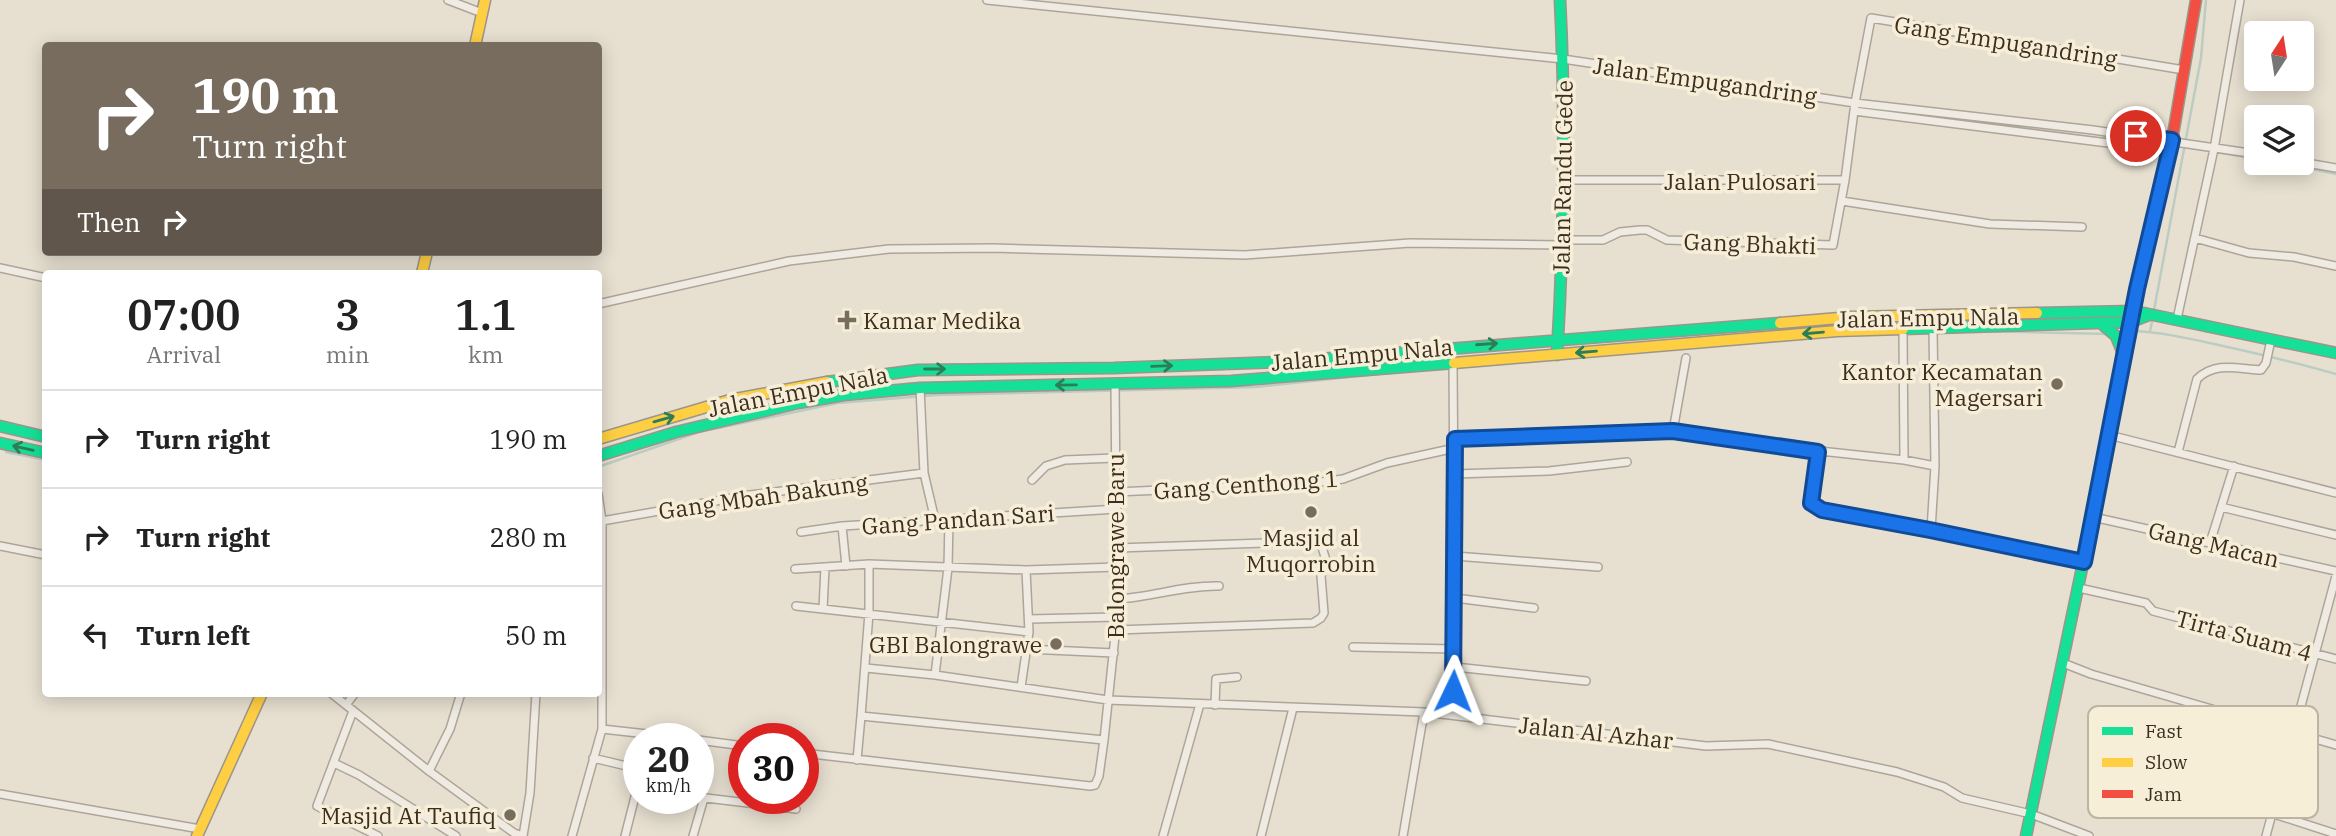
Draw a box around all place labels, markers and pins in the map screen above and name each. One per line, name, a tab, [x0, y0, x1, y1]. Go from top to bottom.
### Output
pin	[2106, 106, 2166, 166]
place label: Kamar Medika	[863, 305, 1021, 335]
marker: Kamar Medika	[837, 310, 857, 330]
place label: Kantor Kecamatan Magersari	[1841, 356, 2043, 412]
marker: Kantor Kecamatan Magersari	[2049, 376, 2065, 392]
marker: Masjid al Muqorrobin	[1303, 504, 1319, 520]
place label: Masjid al Muqorrobin	[1246, 522, 1376, 578]
place label: GBI Balongrawe	[869, 629, 1042, 659]
marker: GBI Balongrawe	[1048, 636, 1064, 652]
place label: Masjid At Taufiq	[321, 800, 496, 830]
marker: Masjid At Taufiq	[502, 807, 518, 823]

